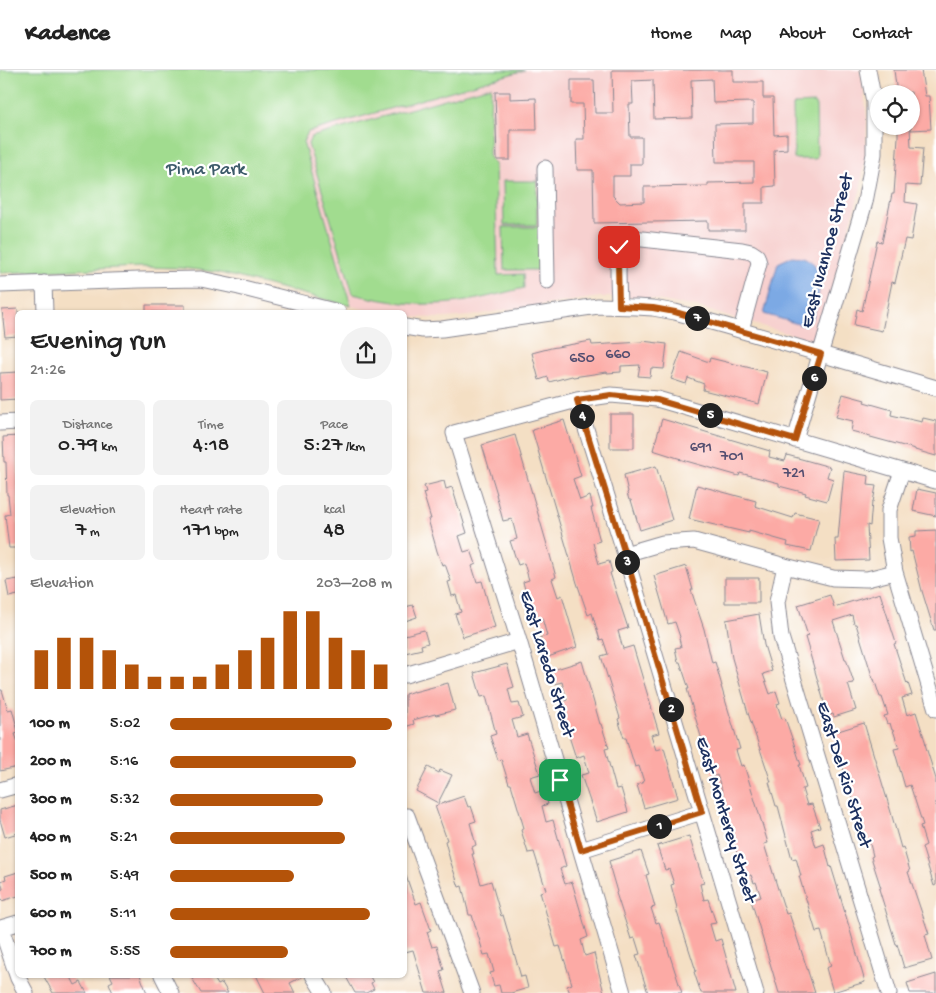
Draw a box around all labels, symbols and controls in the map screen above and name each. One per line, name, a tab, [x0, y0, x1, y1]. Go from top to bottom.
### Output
text: Kadence	[25, 20, 110, 49]
text: Home	[650, 24, 692, 45]
text: Map	[720, 24, 751, 45]
text: About	[779, 24, 825, 45]
text: Contact	[853, 24, 911, 45]
map controls	[870, 85, 920, 135]
button: locate	[870, 85, 920, 135]
park label: Pima Park	[165, 159, 247, 182]
street label: East Ivanhoe Street	[796, 169, 860, 331]
pin	[598, 226, 640, 268]
icon: check	[605, 233, 633, 261]
pin: 7	[684, 306, 710, 330]
text: 7	[694, 310, 701, 327]
text: Evening run	[30, 326, 166, 359]
button: share	[340, 327, 392, 379]
house number: 660	[605, 346, 631, 365]
house number: 650	[569, 350, 595, 369]
text: 21:26	[30, 362, 65, 381]
pin: 6	[802, 366, 826, 390]
text: 6	[811, 370, 818, 387]
pin: 5	[698, 402, 722, 428]
pin: 4	[570, 404, 594, 428]
text: 5	[707, 407, 714, 424]
text: 4	[579, 408, 586, 425]
text: Distance	[63, 417, 112, 434]
text: Time	[198, 417, 224, 434]
text: Pace	[321, 417, 348, 434]
text: 0.79	[58, 434, 98, 459]
text: 4:18	[193, 434, 229, 459]
text: 5:27	[303, 434, 342, 459]
text: km	[98, 439, 117, 456]
text: /km	[342, 439, 365, 456]
house number: 691	[690, 439, 712, 458]
house number: 701	[719, 448, 744, 467]
house number: 721	[782, 465, 805, 484]
text: Elevation	[60, 502, 115, 519]
text: Heart rate	[180, 502, 242, 519]
text: kcal	[323, 502, 345, 519]
text: 7	[76, 519, 86, 544]
text: 171	[183, 519, 211, 544]
text: 48	[324, 519, 345, 544]
text: m	[86, 524, 100, 541]
text: bpm	[211, 524, 239, 541]
pin: 3	[614, 550, 640, 574]
text: 3	[624, 554, 631, 571]
text: Elevation	[30, 575, 94, 594]
text: 203–208 m	[316, 575, 392, 594]
street label: East Laredo Street	[513, 588, 580, 742]
pin: 2	[658, 696, 684, 722]
street label: East Del Rio Street	[810, 699, 877, 853]
text: 2	[668, 701, 675, 718]
text: 100 m	[30, 715, 70, 734]
text: 5:02	[110, 715, 140, 734]
street label: East Monterey Street	[689, 734, 762, 908]
text: 200 m	[30, 753, 71, 772]
text: 5:16	[110, 753, 138, 772]
pin	[539, 759, 581, 801]
icon: arrive	[546, 766, 574, 794]
text: 300 m	[30, 791, 72, 810]
text: 5:32	[110, 791, 140, 810]
pin: 1	[646, 814, 672, 838]
text: 1	[657, 818, 662, 835]
text: 400 m	[30, 829, 71, 848]
text: 5:21	[110, 829, 138, 848]
text: 500 m	[30, 867, 72, 886]
text: 5:49	[110, 867, 139, 886]
text: 600 m	[30, 905, 71, 924]
text: 5:11	[110, 905, 136, 924]
text: 700 m	[30, 943, 72, 962]
text: 5:55	[110, 943, 140, 962]

